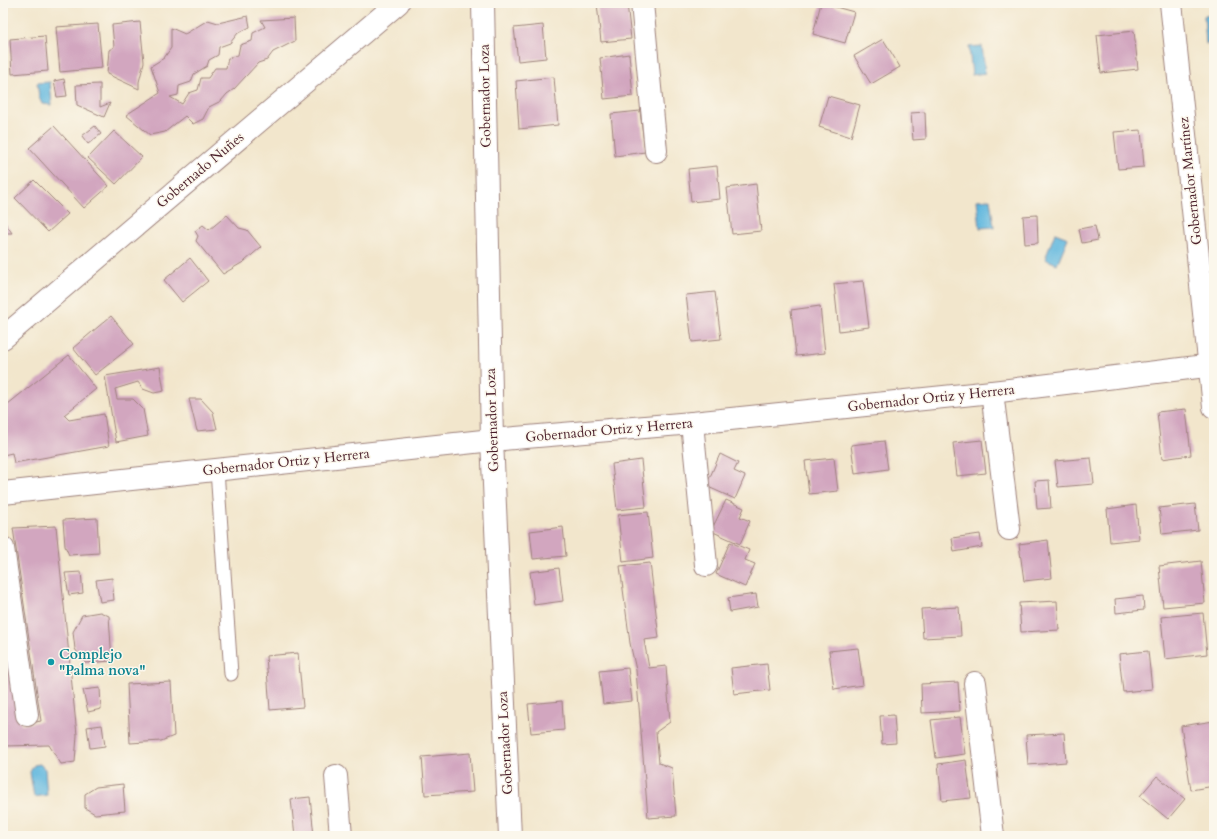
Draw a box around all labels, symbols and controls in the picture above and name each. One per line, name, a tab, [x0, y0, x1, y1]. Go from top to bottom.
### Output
street label: Gobernador Loza	[475, 44, 495, 148]
street label: Gobernador Martínez	[1174, 115, 1206, 246]
street label: Gobernado Nuñes	[152, 127, 248, 212]
street label: Gobernador Loza	[481, 368, 503, 472]
street label: Gobernador Ortiz y Herrera	[846, 380, 1016, 416]
street label: Gobernador Ortiz y Herrera	[524, 413, 694, 447]
street label: Gobernador Ortiz y Herrera	[201, 444, 371, 480]
place label: Complejo "Palma nova"	[59, 645, 146, 680]
marker: Complejo "Palma nova"	[46, 657, 56, 667]
street label: Gobernador Loza	[493, 691, 517, 795]

